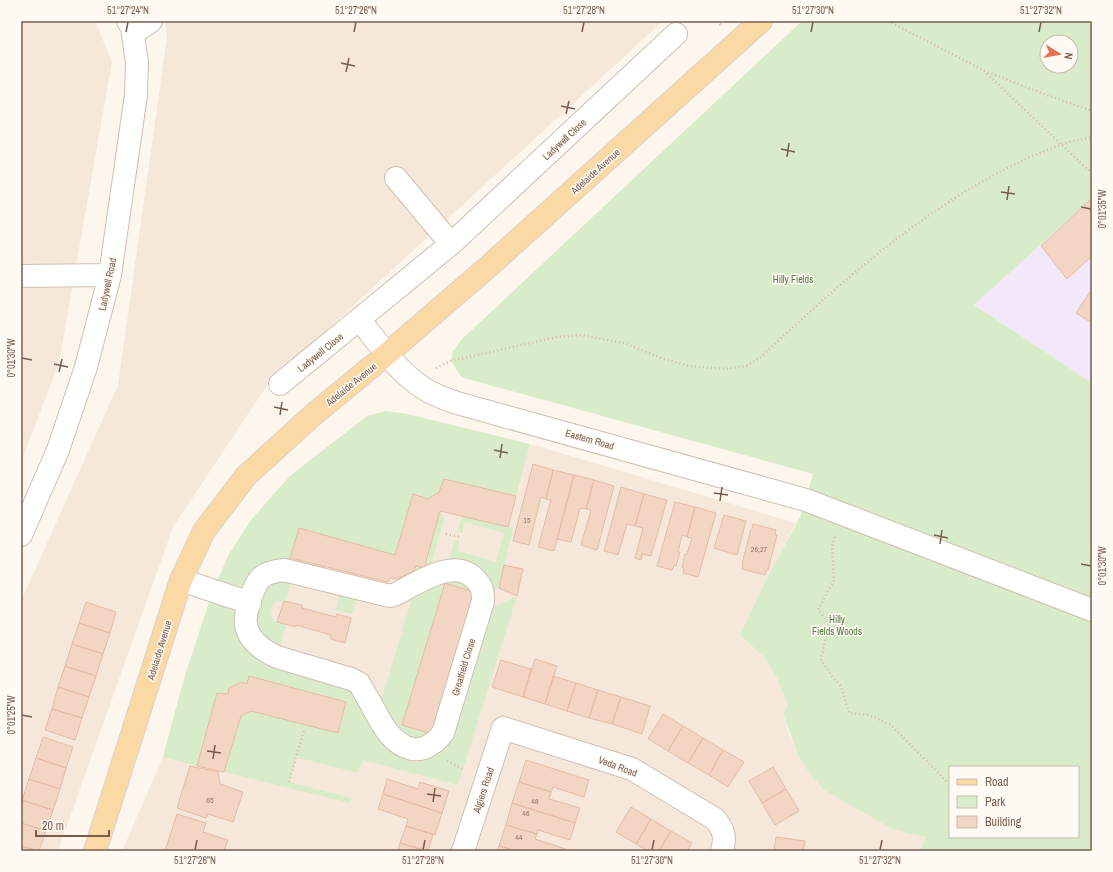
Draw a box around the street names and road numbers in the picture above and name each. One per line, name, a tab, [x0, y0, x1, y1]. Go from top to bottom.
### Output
street label: Ladywell Close	[540, 116, 589, 163]
street label: Adelaide Avenue	[567, 146, 623, 198]
street label: Ladywell Road	[96, 256, 119, 312]
street label: Ladywell Close	[295, 330, 346, 375]
street label: Adelaide Avenue	[322, 360, 380, 410]
street label: Eastern Road	[564, 426, 616, 453]
street label: Adelaide Avenue	[144, 618, 175, 683]
street label: Greatfield Close	[449, 636, 478, 697]
street label: Veda Road	[597, 753, 639, 780]
street label: Algiers Road	[470, 766, 497, 816]

